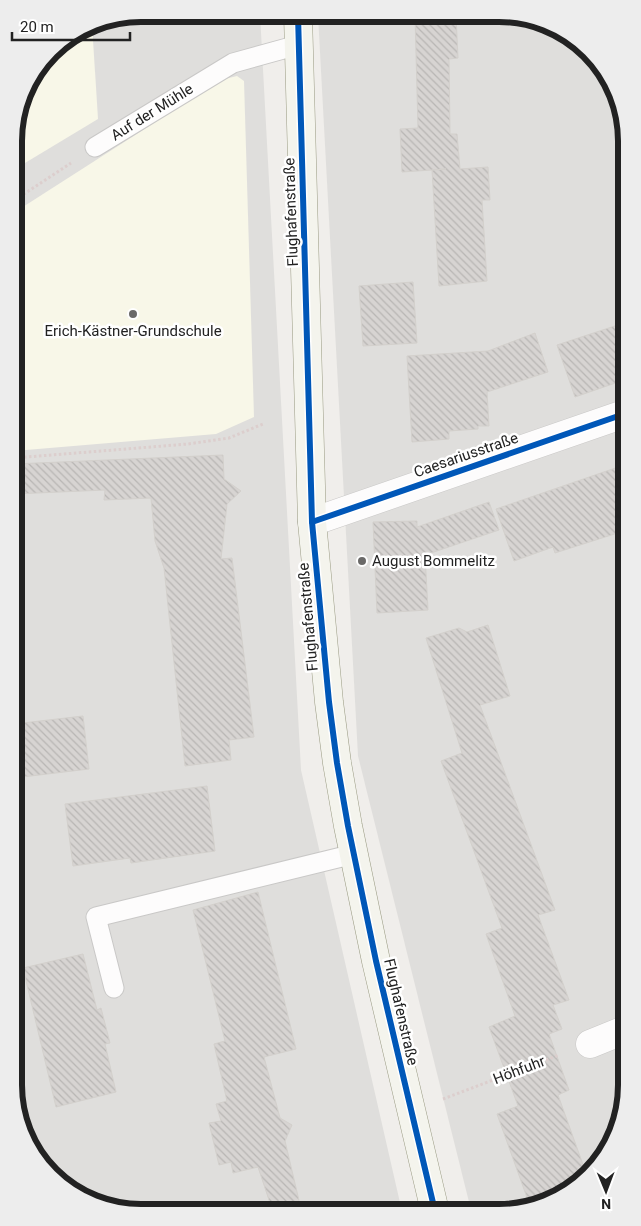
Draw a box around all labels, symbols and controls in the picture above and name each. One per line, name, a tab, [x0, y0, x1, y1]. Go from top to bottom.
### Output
scale bar	[12, 10, 130, 42]
text: 20 m	[20, 18, 54, 36]
street label: Auf der Mühle	[108, 80, 196, 144]
street label: Flughafenstraße	[280, 157, 302, 267]
marker: Erich-Kästner-Grundschule	[127, 308, 139, 320]
place label: Erich-Kästner-Grundschule	[44, 322, 222, 340]
street label: Caesariusstraße	[412, 429, 520, 481]
place label: August Bommelitz	[372, 552, 495, 570]
marker: August Bommelitz	[356, 555, 368, 567]
street label: Flughafenstraße	[294, 562, 322, 672]
street label: Flughafenstraße	[380, 957, 422, 1067]
street label: Höhfuhr	[490, 1052, 548, 1088]
north arrow	[581, 1166, 631, 1216]
text: N	[601, 1196, 611, 1212]

